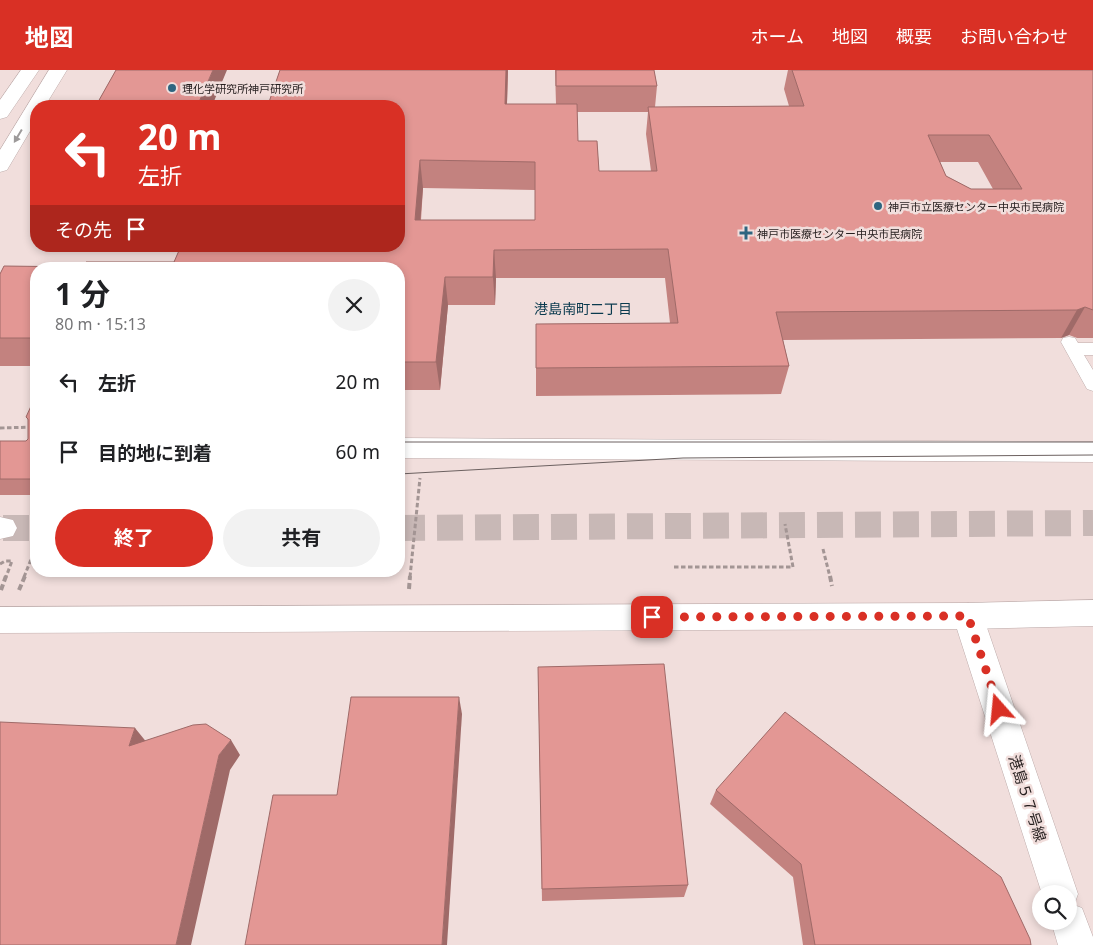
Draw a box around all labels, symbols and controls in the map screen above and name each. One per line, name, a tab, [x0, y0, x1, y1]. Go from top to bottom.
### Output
text: 地図	[25, 20, 73, 53]
text: ホーム	[751, 24, 804, 48]
text: 地図	[832, 24, 868, 48]
text: 概要	[896, 24, 932, 48]
text: お問い合わせ	[960, 24, 1068, 48]
place label: 理化学研究所神戸研究所	[182, 81, 304, 96]
marker: 理化学研究所神戸研究所	[166, 82, 178, 94]
text: 20 m	[138, 113, 221, 160]
icon: left	[55, 120, 120, 185]
one-way arrow	[14, 130, 23, 143]
text: 左折	[138, 160, 182, 190]
place label: 神戸市立医療センター中央市民病院	[888, 199, 1064, 214]
marker: 神戸市立医療センター中央市民病院	[872, 200, 884, 212]
icon: arrive	[122, 215, 150, 243]
text: その先	[55, 217, 112, 243]
marker: 神戸市医療センター中央市民病院	[739, 226, 753, 240]
place label: 神戸市医療センター中央市民病院	[757, 226, 922, 241]
text: 1 分	[55, 273, 110, 314]
button: close	[328, 279, 380, 331]
district label: 港島南町二丁目	[534, 299, 632, 318]
text: 80 m · 15:13	[55, 313, 146, 335]
icon: left	[55, 368, 83, 396]
text: 20 m	[336, 369, 380, 395]
text: 左折	[98, 370, 136, 396]
icon: arrive	[55, 438, 83, 466]
text: 60 m	[336, 439, 380, 465]
text: 目的地に到着	[98, 440, 212, 466]
button: 終了	[55, 509, 213, 567]
button: 共有	[223, 509, 380, 567]
pin	[631, 596, 673, 638]
icon: arrive	[638, 603, 666, 631]
position arrow	[972, 682, 1024, 734]
street label: 港島５７号線	[1005, 752, 1051, 844]
map controls	[1032, 885, 1077, 930]
button: search	[1032, 885, 1077, 930]

